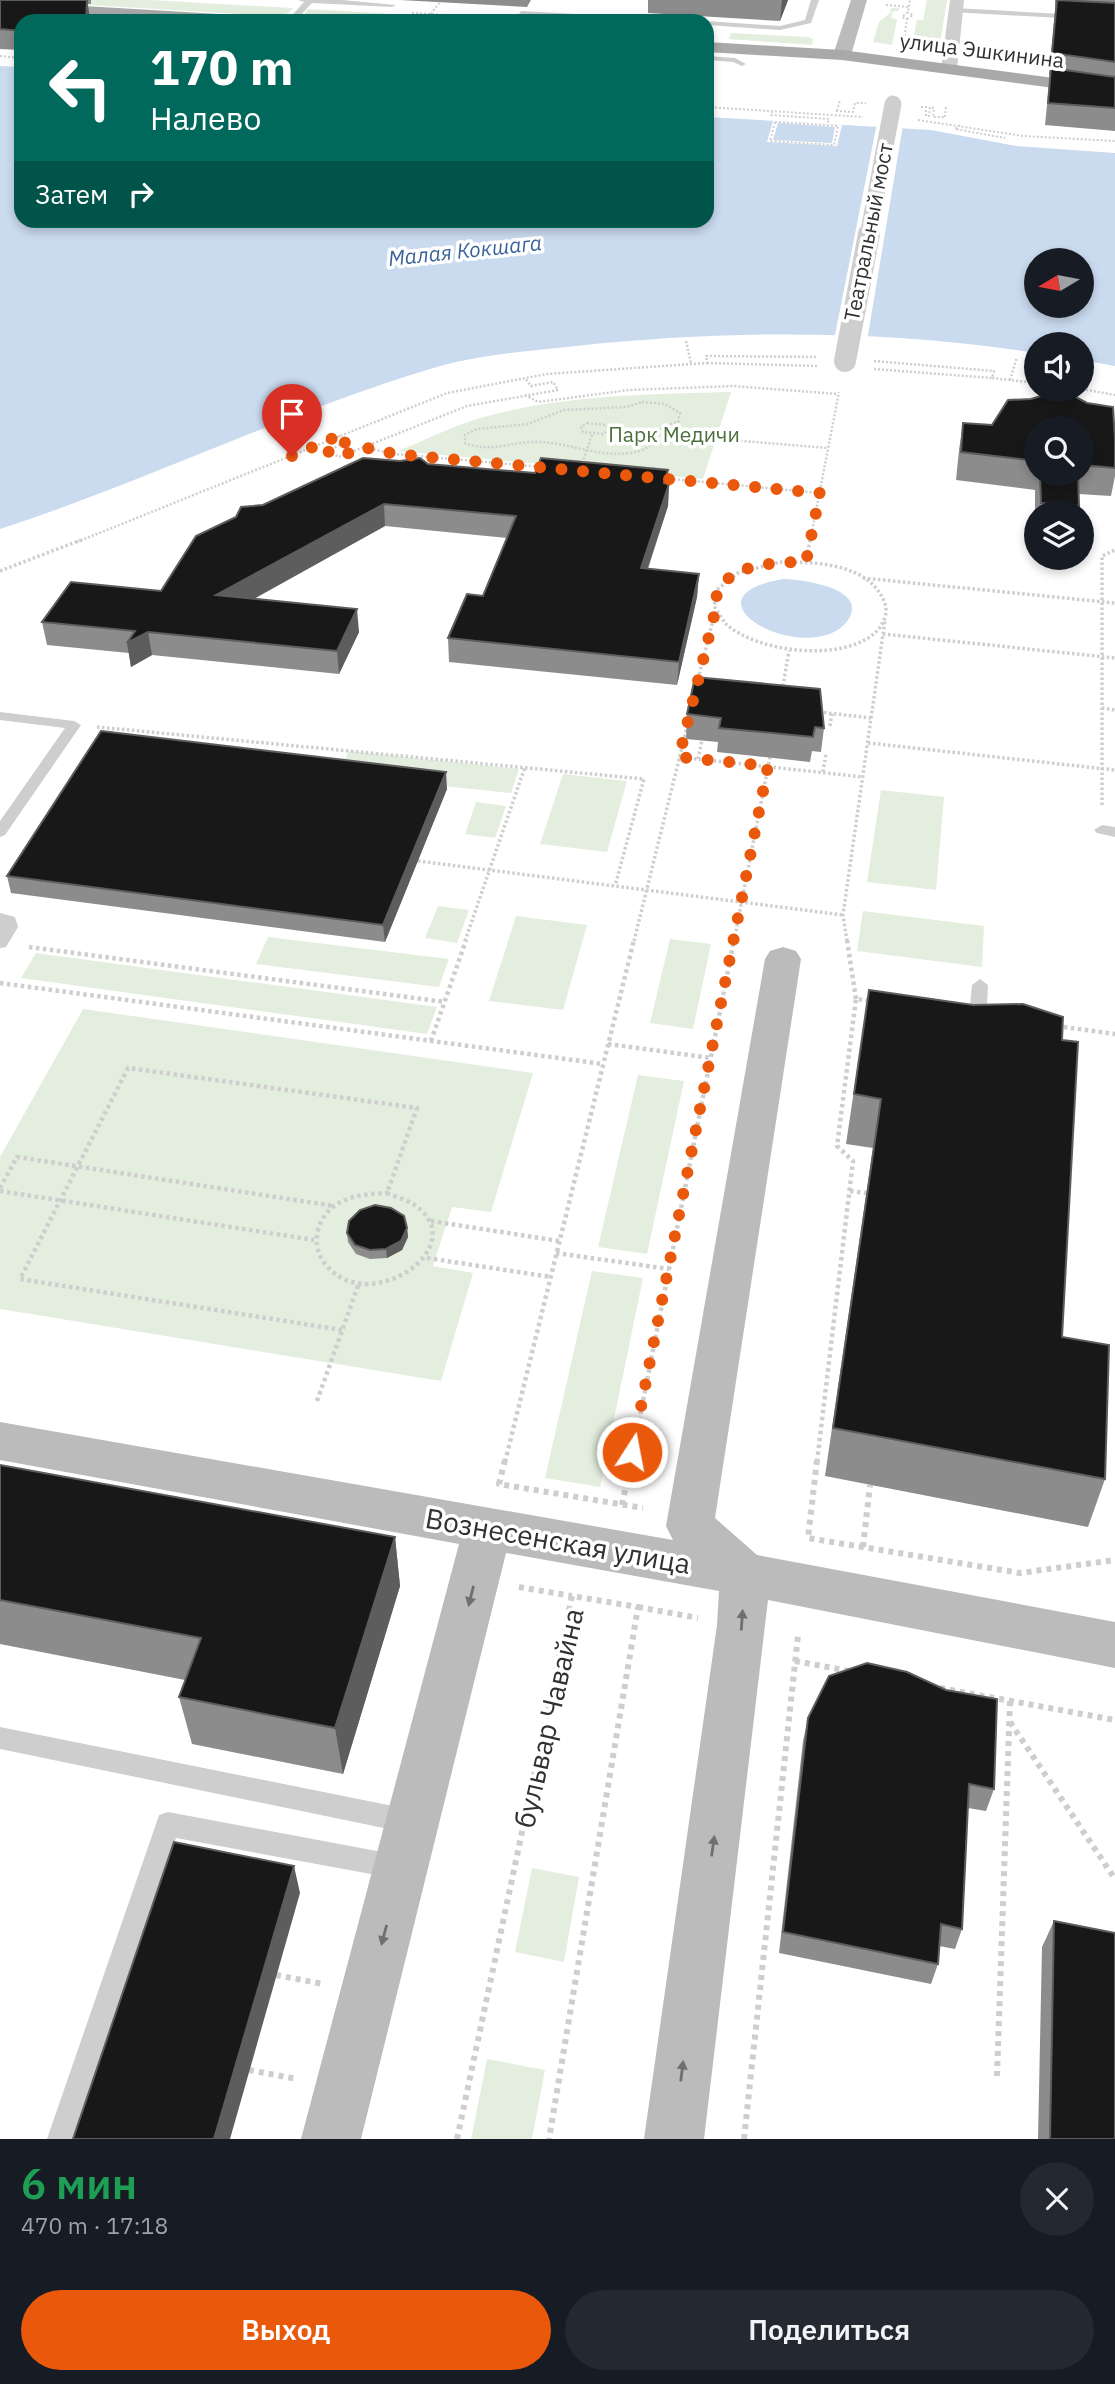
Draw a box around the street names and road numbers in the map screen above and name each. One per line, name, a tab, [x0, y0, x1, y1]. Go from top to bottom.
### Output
street label: улица Эшкинина	[898, 26, 1066, 74]
street label: Театральный мост	[837, 140, 899, 323]
street label: Вознесенская улица	[423, 1499, 694, 1582]
street label: бульвар Чавайна	[505, 1604, 592, 1831]

